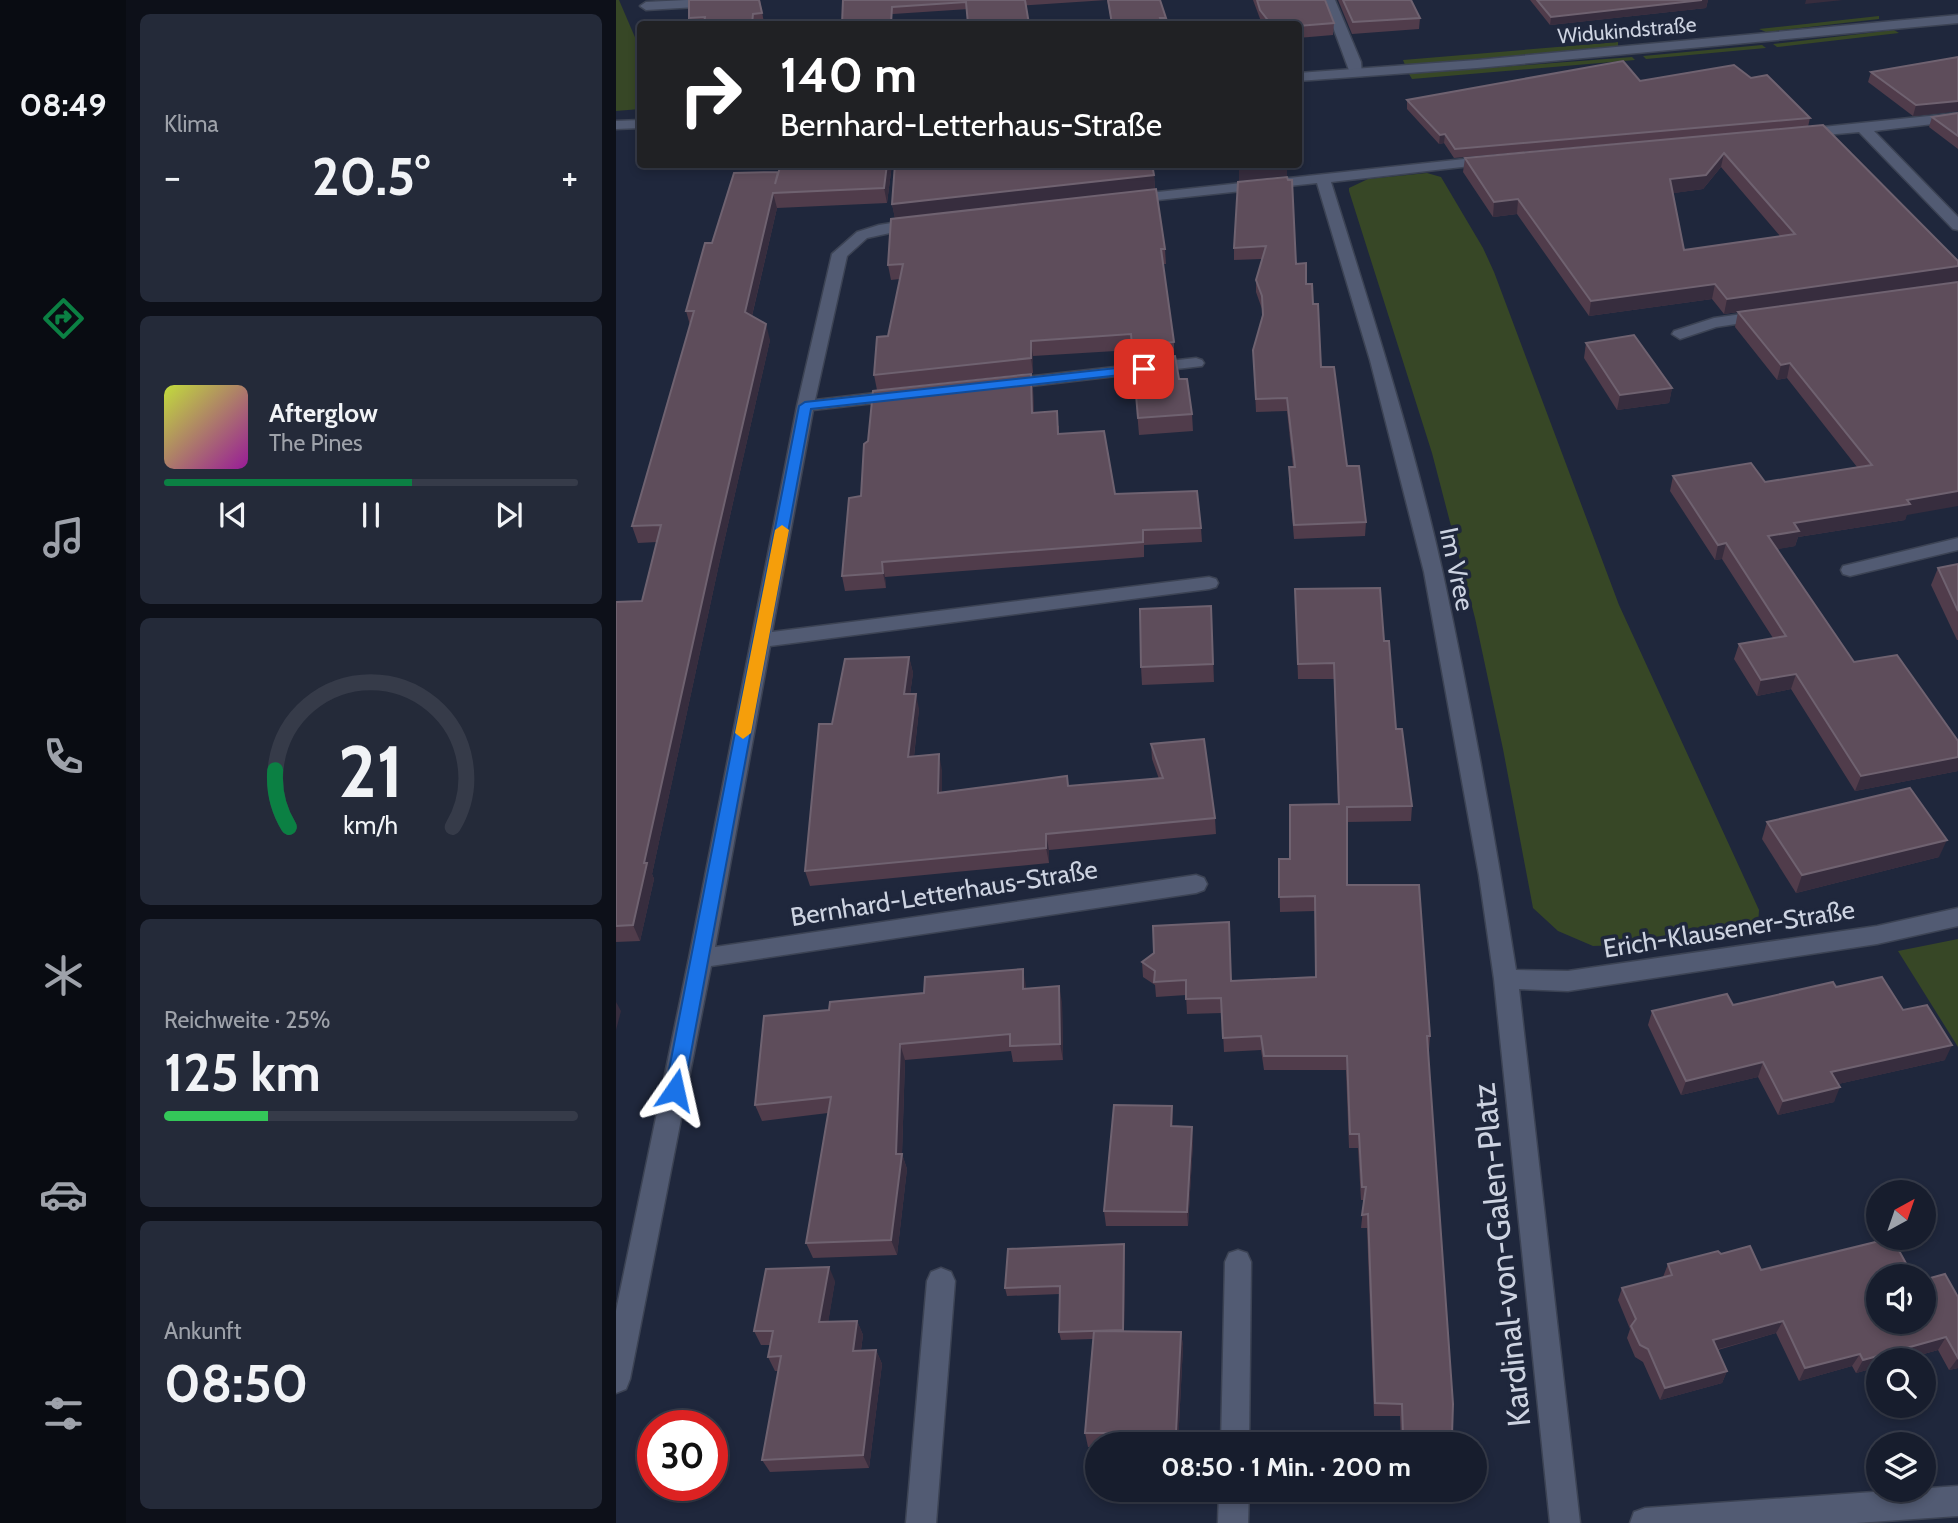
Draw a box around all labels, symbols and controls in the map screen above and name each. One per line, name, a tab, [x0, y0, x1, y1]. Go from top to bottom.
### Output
street label: Widukindstraße	[1557, 11, 1698, 49]
text: 140 m	[780, 45, 917, 104]
icon: right	[665, 49, 756, 140]
text: 08:49	[20, 85, 106, 124]
text: Bernhard-Letterhaus-Straße	[780, 105, 1162, 144]
text: Klima	[164, 110, 219, 138]
text: 20.5°	[312, 145, 430, 208]
text: −	[164, 153, 181, 200]
text: +	[561, 153, 578, 200]
icon: directions	[39, 294, 88, 343]
pin	[1114, 339, 1174, 399]
icon: arrive	[1125, 350, 1163, 388]
text: Afterglow	[269, 397, 378, 429]
text: The Pines	[269, 429, 363, 457]
icon: previous	[214, 496, 252, 534]
icon: pause	[352, 496, 390, 534]
icon: next	[490, 496, 528, 534]
icon: music	[39, 513, 88, 562]
street label: Im Vree	[1433, 524, 1481, 614]
text: 21	[338, 728, 404, 816]
icon: phone	[39, 732, 88, 781]
text: km/h	[344, 810, 398, 840]
street label: Bernhard-Letterhaus-Straße	[788, 853, 1100, 933]
street label: Erich-Klausener-Straße	[1601, 893, 1857, 965]
icon: climate	[39, 951, 88, 1000]
text: Reichweite · 25%	[164, 1006, 330, 1034]
text: 125 km	[164, 1041, 321, 1104]
position arrow	[638, 1053, 712, 1127]
street label: Kardinal-von-Galen-Platz	[1464, 1081, 1538, 1429]
icon: car	[39, 1170, 88, 1219]
north arrow	[1866, 1180, 1936, 1250]
map controls	[1866, 1180, 1936, 1502]
button: sound	[1866, 1264, 1936, 1334]
text: Ankunft	[164, 1317, 242, 1345]
button: search	[1866, 1348, 1936, 1418]
text: 08:50	[164, 1352, 308, 1415]
icon: filters	[39, 1389, 88, 1438]
speed limit sign: 30	[637, 1410, 728, 1501]
button: layers	[1866, 1432, 1936, 1502]
text: 08:50 · 1 Min. · 200 m	[1161, 1451, 1411, 1483]

